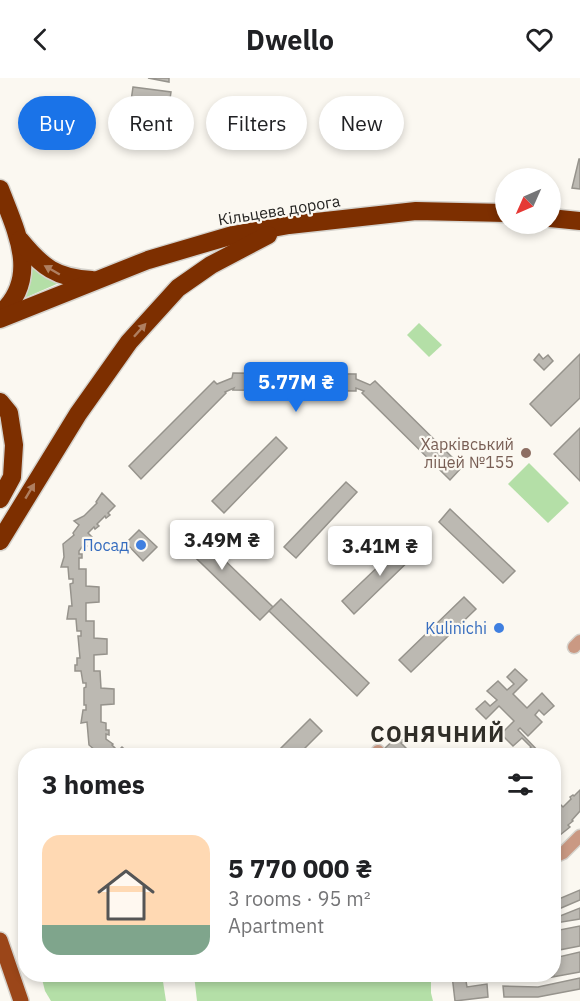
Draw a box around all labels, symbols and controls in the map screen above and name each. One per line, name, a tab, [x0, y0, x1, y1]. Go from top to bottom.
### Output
text: Dwello	[246, 22, 334, 57]
icon: back	[24, 23, 57, 56]
icon: heart	[523, 23, 556, 56]
chip: Buy	[18, 96, 96, 150]
chip: Rent	[108, 96, 194, 150]
chip: Filters	[206, 96, 307, 150]
chip: New	[319, 96, 404, 150]
north arrow	[495, 168, 561, 234]
map controls	[495, 168, 561, 234]
street label: Кільцева дорога	[217, 190, 342, 230]
one-way arrow	[43, 265, 60, 275]
one-way arrow	[133, 323, 146, 338]
pin: 5.77M ₴	[241, 362, 351, 413]
text: 5.77M ₴	[258, 368, 334, 395]
place label: Харківський ліцей №155	[421, 434, 514, 472]
marker: Харківський ліцей №155	[519, 446, 533, 460]
one-way arrow	[24, 483, 35, 499]
pin: 3.49M ₴	[167, 520, 277, 571]
text: 3.49M ₴	[184, 526, 260, 553]
pin: 3.41M ₴	[325, 526, 435, 577]
text: 3.41M ₴	[342, 532, 418, 559]
place label: Посад	[82, 535, 129, 555]
marker: Посад	[134, 538, 148, 552]
place label: Kulinichi	[425, 618, 487, 638]
marker: Kulinichi	[492, 621, 506, 635]
district label: СОНЯЧНИЙ	[370, 719, 506, 748]
text: 3 homes	[42, 767, 145, 801]
icon: filters	[504, 768, 537, 801]
text: 5 770 000 ₴	[228, 851, 372, 885]
icon: home	[90, 859, 162, 931]
text: 3 rooms · 95 m²	[228, 885, 371, 912]
text: Apartment	[228, 912, 324, 939]

